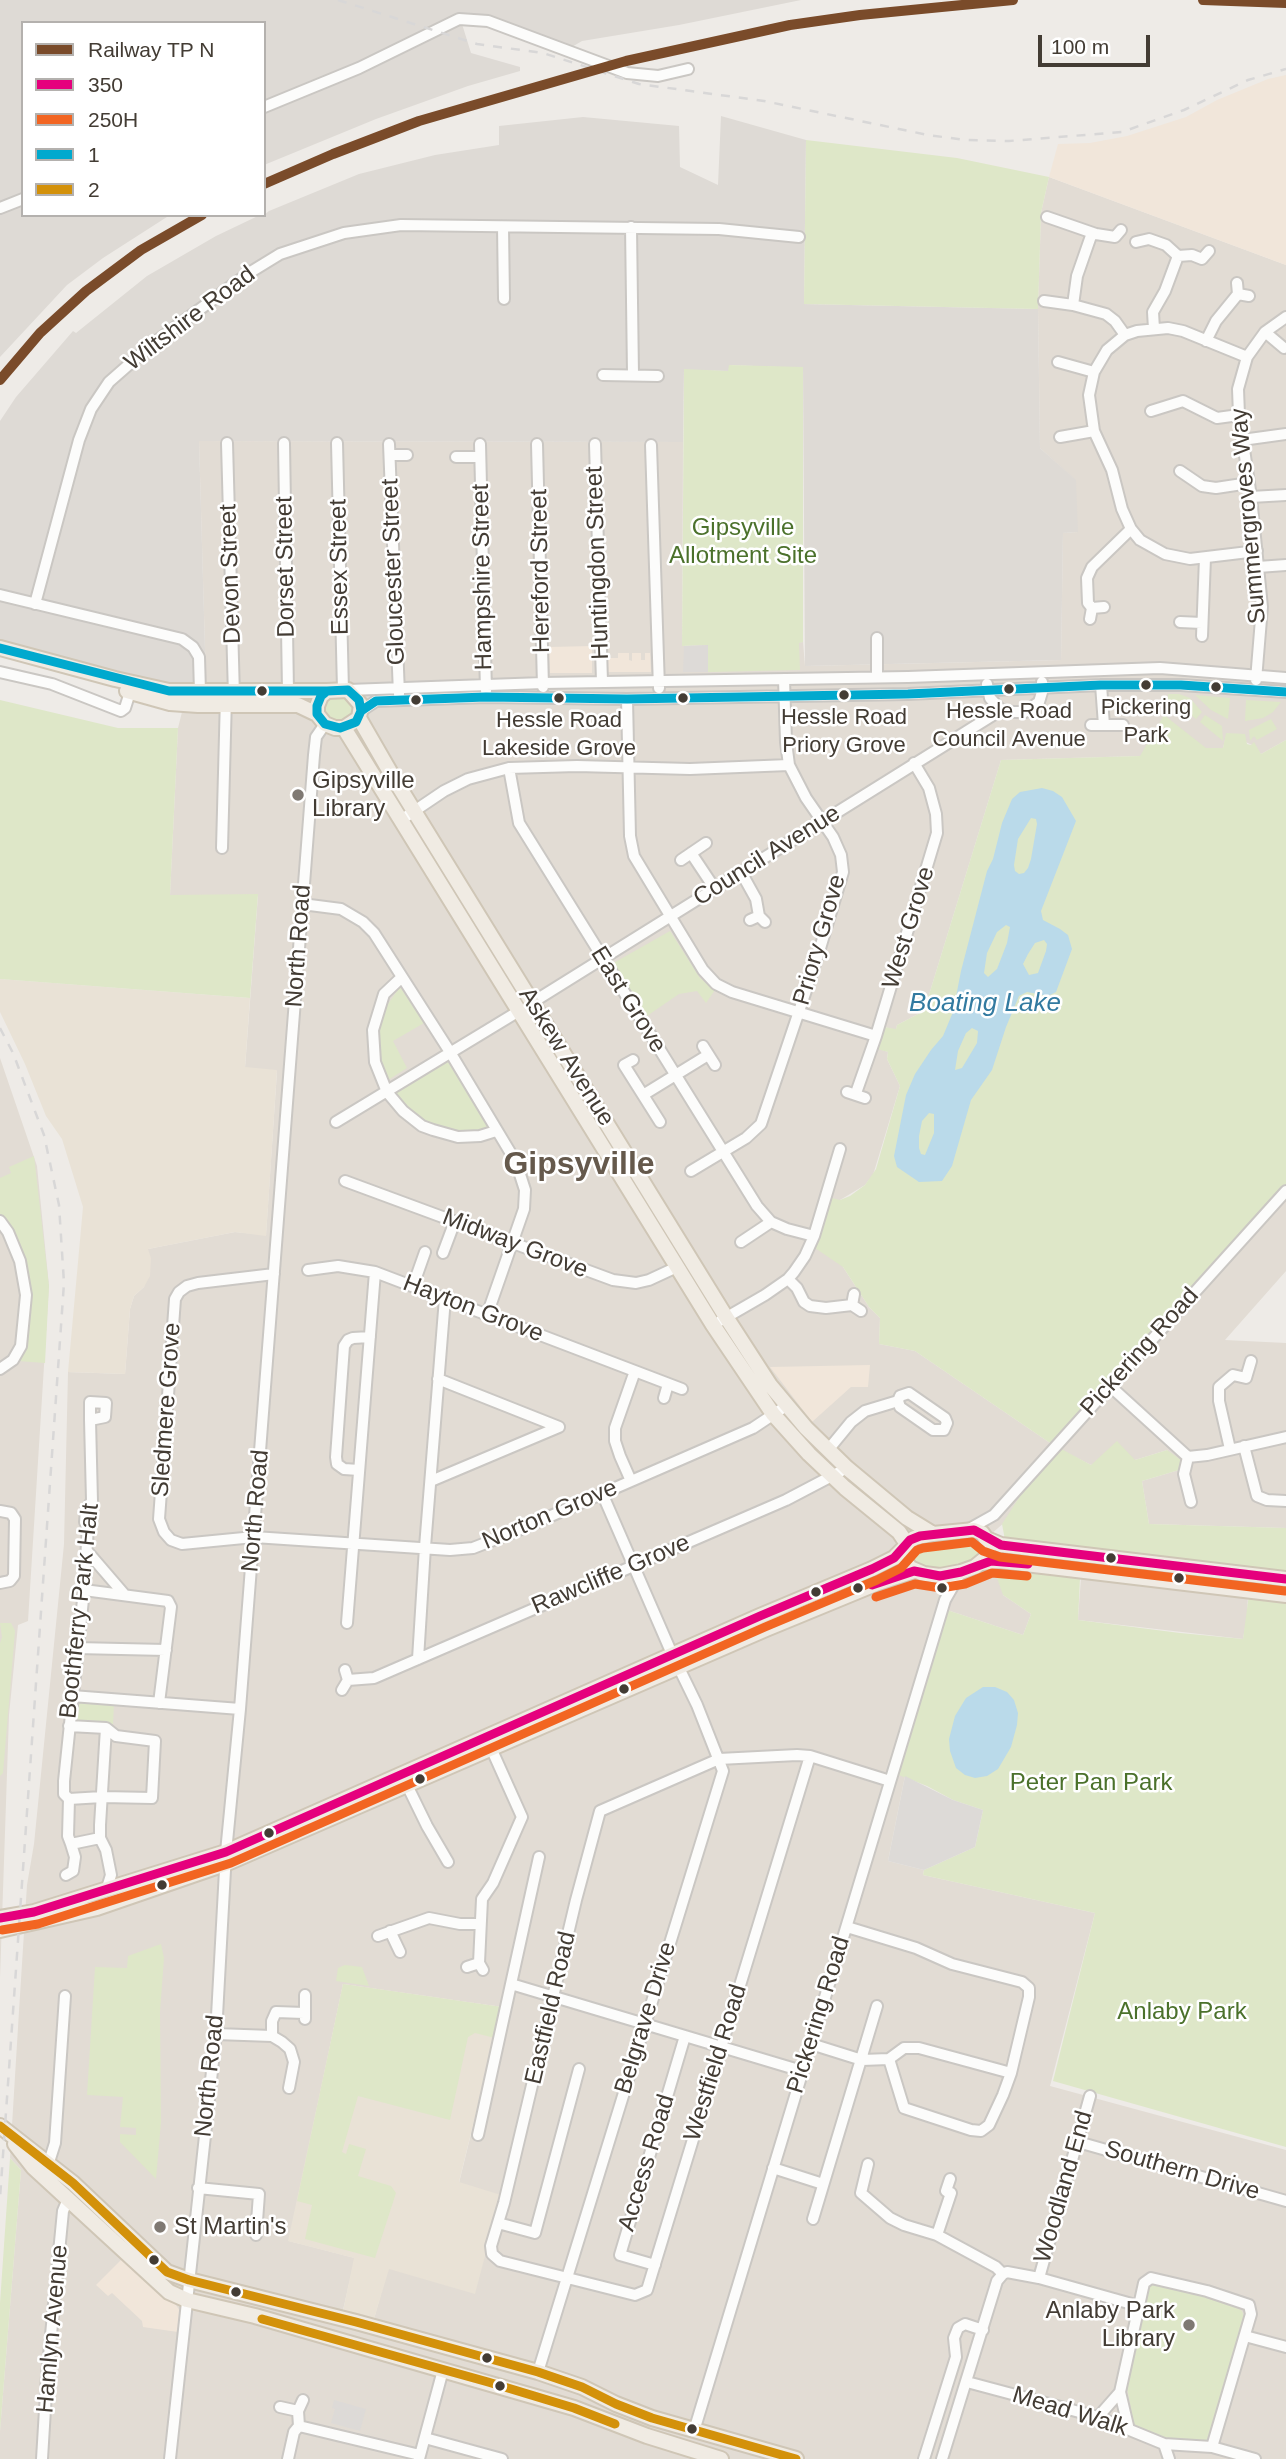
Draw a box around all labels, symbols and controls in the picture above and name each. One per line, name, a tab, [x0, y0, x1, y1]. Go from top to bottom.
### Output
legend	[21, 21, 266, 217]
scale bar	[1041, 21, 1153, 65]
text: 100 m	[1051, 35, 1109, 58]
text: Railway TP N	[88, 38, 214, 61]
text: 350	[88, 73, 123, 96]
text: 250H	[88, 108, 138, 131]
text: 1	[88, 143, 100, 166]
text: 2	[88, 178, 100, 201]
street label: Wiltshire Road	[119, 261, 261, 377]
street label: Summergroves Way	[1225, 407, 1273, 625]
street label: Huntingdon Street	[580, 466, 616, 660]
street label: Gloucester Street	[376, 478, 412, 666]
street label: Hampshire Street	[467, 483, 499, 671]
street label: Hereford Street	[525, 489, 557, 653]
street label: Dorset Street	[270, 496, 302, 638]
street label: Essex Street	[324, 499, 356, 635]
street label: Devon Street	[214, 504, 248, 644]
park label: Gipsyville Allotment Site	[669, 514, 817, 570]
marker: Pickering Park	[1139, 678, 1153, 692]
unlabelled marker	[1209, 680, 1223, 694]
marker: Hessle Road Council Avenue	[1002, 682, 1016, 696]
unlabelled marker	[255, 684, 269, 698]
marker: Hessle Road Priory Grove	[837, 688, 851, 702]
marker: Hessle Road Lakeside Grove	[552, 691, 566, 705]
unlabelled marker	[676, 691, 690, 705]
unlabelled marker	[409, 693, 423, 707]
place label: Pickering Park	[1101, 695, 1191, 746]
place label: Hessle Road Council Avenue	[932, 699, 1086, 750]
place label: Hessle Road Priory Grove	[781, 705, 907, 756]
place label: Hessle Road Lakeside Grove	[482, 708, 636, 760]
place label: Gipsyville Library	[312, 767, 415, 823]
marker: Gipsyville Library	[290, 787, 306, 803]
street label: Council Avenue	[688, 799, 846, 913]
street label: West Grove	[877, 863, 941, 993]
street label: Priory Grove	[788, 871, 852, 1009]
street label: North Road	[280, 884, 318, 1008]
street label: East Grove	[584, 941, 672, 1059]
street label: Askew Avenue	[512, 982, 620, 1132]
water label: Boating Lake	[909, 988, 1061, 1020]
district label: Gipsyville	[503, 1146, 655, 1184]
street label: Midway Grove	[438, 1203, 592, 1285]
street label: Hayton Grove	[399, 1269, 547, 1349]
street label: Pickering Road	[1075, 1282, 1205, 1422]
street label: Sledmere Grove	[147, 1322, 187, 1498]
street label: North Road	[236, 1449, 276, 1573]
street label: Norton Grove	[478, 1474, 622, 1556]
street label: Boothferry Park Halt	[54, 1502, 106, 1720]
street label: Rawcliffe Grove	[528, 1529, 694, 1621]
unlabelled marker	[1104, 1551, 1118, 1565]
unlabelled marker	[1172, 1571, 1186, 1585]
unlabelled marker	[851, 1581, 865, 1595]
unlabelled marker	[935, 1581, 949, 1595]
unlabelled marker	[809, 1585, 823, 1599]
unlabelled marker	[617, 1682, 631, 1696]
park label: Peter Pan Park	[1010, 1769, 1172, 1797]
unlabelled marker	[413, 1772, 427, 1786]
unlabelled marker	[262, 1826, 276, 1840]
unlabelled marker	[155, 1878, 169, 1892]
street label: Eastfield Road	[519, 1929, 583, 2087]
street label: Pickering Road	[781, 1933, 857, 2097]
street label: Belgrave Drive	[609, 1939, 683, 2097]
street label: Westfield Road	[679, 1981, 753, 2145]
park label: Anlaby Park	[1117, 1998, 1247, 2026]
street label: North Road	[189, 2013, 231, 2139]
street label: Access Road	[613, 2091, 681, 2235]
street label: Woodland End	[1029, 2108, 1099, 2266]
street label: Southern Drive	[1101, 2135, 1263, 2207]
place label: St Martin's	[174, 2213, 287, 2241]
marker: St Martin's	[152, 2219, 168, 2235]
street label: Hamlyn Avenue	[31, 2244, 75, 2414]
unlabelled marker	[147, 2253, 161, 2267]
unlabelled marker	[229, 2285, 243, 2299]
place label: Anlaby Park Library	[1046, 2297, 1175, 2353]
marker: Anlaby Park Library	[1181, 2317, 1197, 2333]
unlabelled marker	[480, 2351, 494, 2365]
unlabelled marker	[493, 2379, 507, 2393]
street label: Mead Walk	[1009, 2381, 1131, 2443]
unlabelled marker	[685, 2422, 699, 2436]

